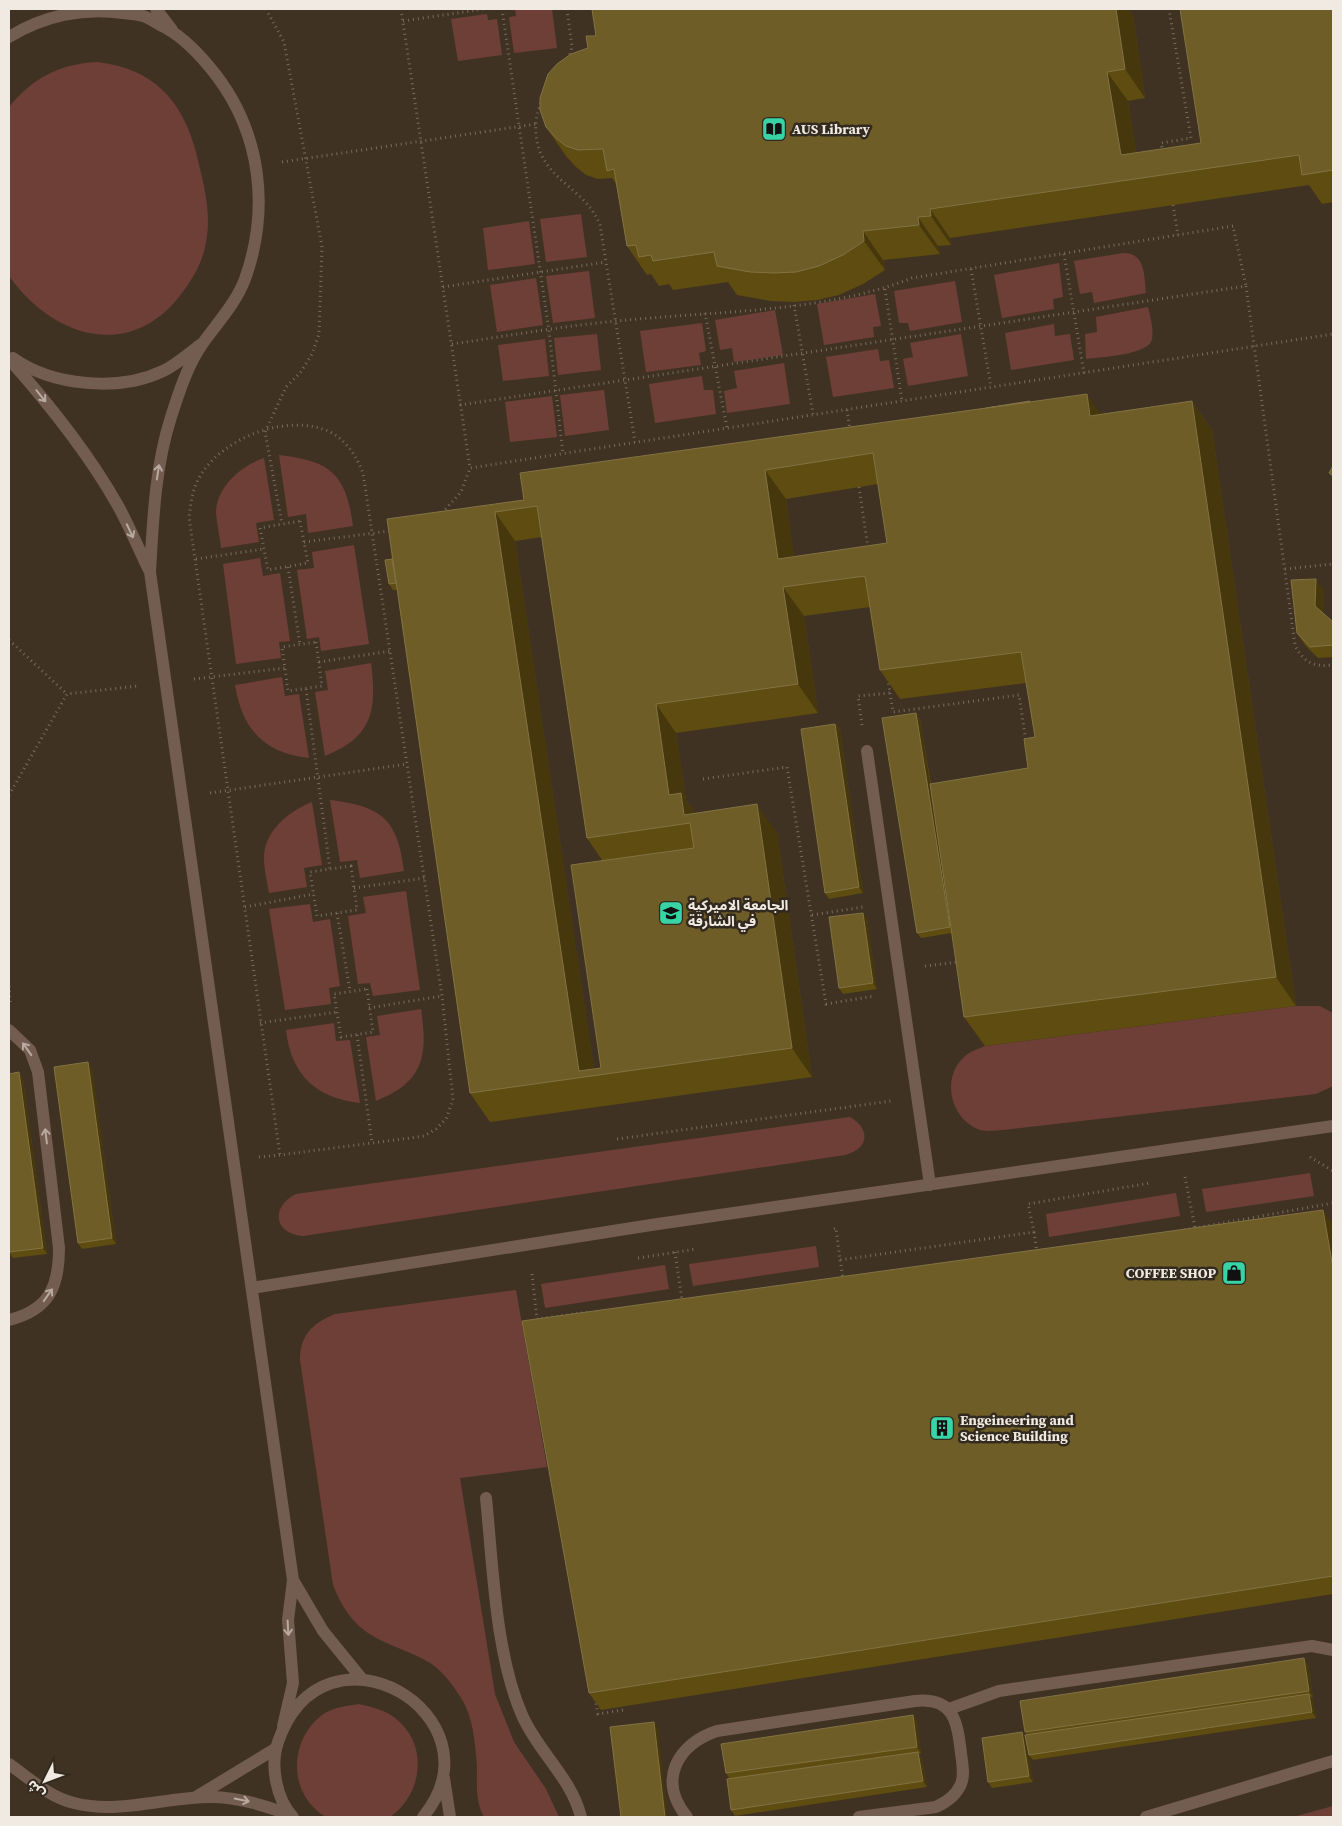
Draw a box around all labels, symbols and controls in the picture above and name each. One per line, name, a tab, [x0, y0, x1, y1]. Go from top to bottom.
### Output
library icon: AUS Library	[761, 116, 787, 142]
place label: AUS Library	[792, 119, 871, 139]
one-way arrow	[35, 389, 46, 402]
one-way arrow	[154, 464, 164, 480]
one-way arrow	[126, 523, 135, 538]
place label: الجامعة الاميركية في الشارقة	[688, 895, 789, 932]
school or university icon: الجامعة الاميركية في الشارقة	[658, 900, 684, 926]
one-way arrow	[22, 1042, 32, 1056]
one-way arrow	[41, 1128, 51, 1144]
shop icon: COFFEE SHOP	[1221, 1260, 1247, 1286]
place label: COFFEE SHOP	[1126, 1263, 1216, 1283]
one-way arrow	[43, 1288, 53, 1302]
place label: Engeineering and Science Building	[960, 1410, 1074, 1446]
building icon: Engeineering and Science Building	[929, 1415, 955, 1441]
one-way arrow	[283, 1620, 293, 1636]
north arrow	[20, 1756, 70, 1806]
text: ش	[21, 1776, 49, 1804]
one-way arrow	[234, 1796, 250, 1806]

